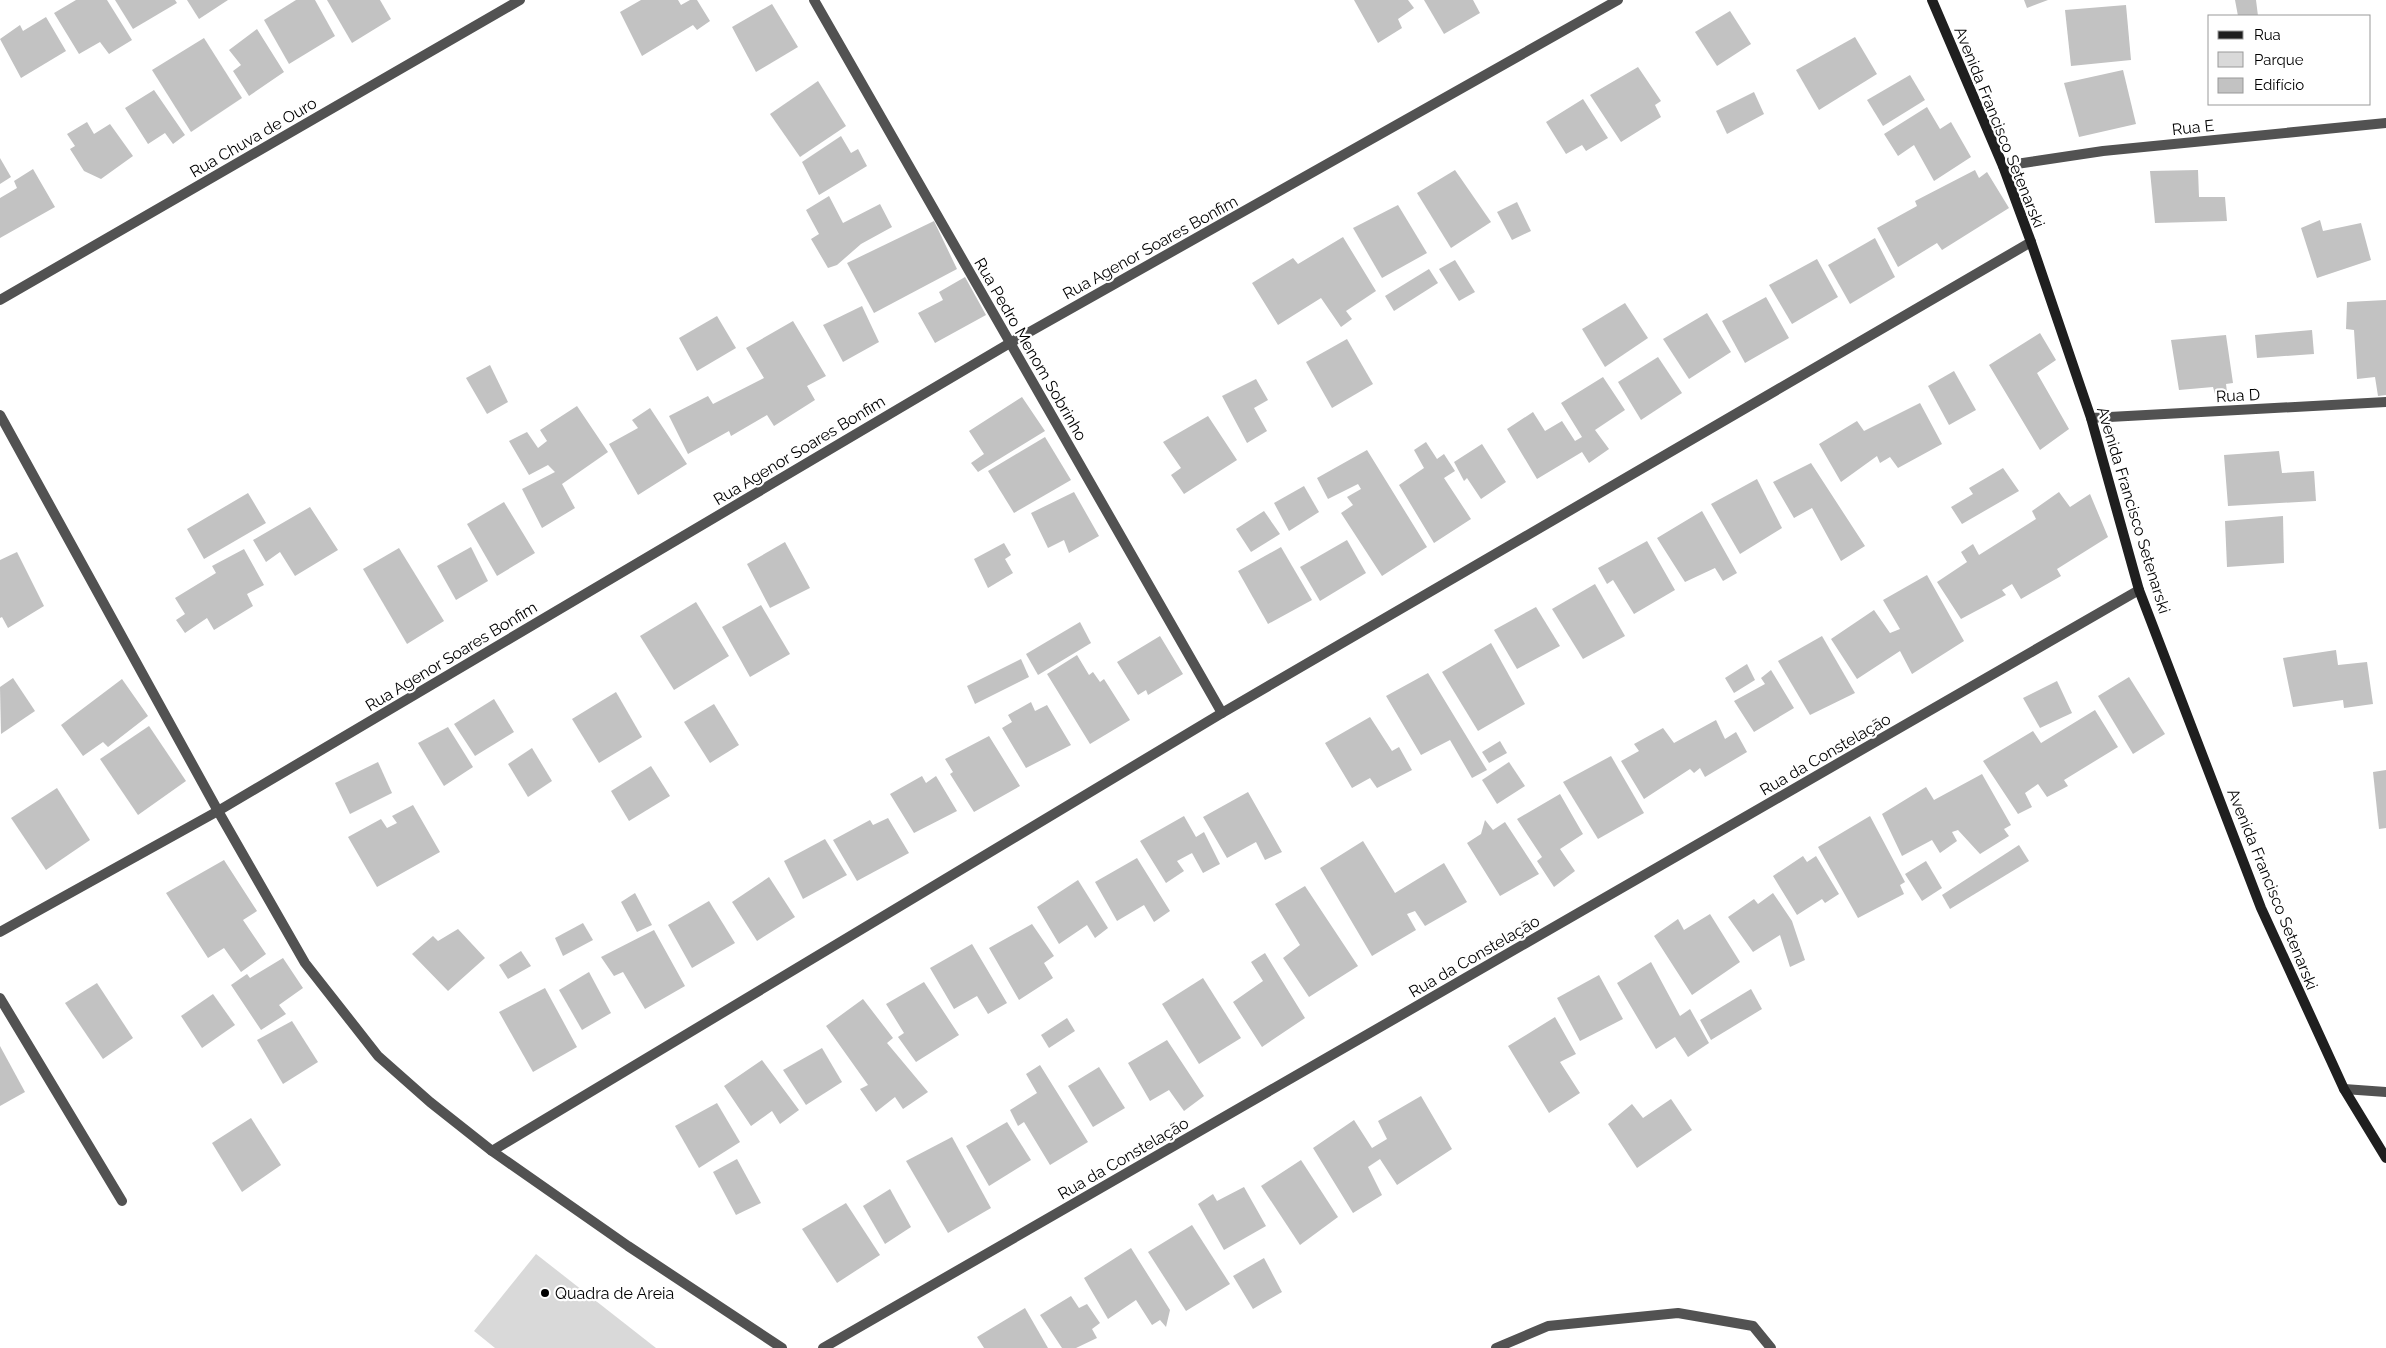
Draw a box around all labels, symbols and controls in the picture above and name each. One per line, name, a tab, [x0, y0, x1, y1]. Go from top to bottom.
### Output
legend	[2208, 15, 2371, 105]
street label: Avenida Francisco Setenarski	[1950, 24, 2049, 231]
text: Rua	[2254, 26, 2281, 44]
text: Parque	[2254, 51, 2304, 69]
text: Edifício	[2254, 76, 2304, 94]
street label: Rua Chuva de Ouro	[186, 93, 320, 182]
street label: Rua E	[2171, 116, 2215, 139]
street label: Rua Agenor Soares Bonfim	[1060, 191, 1241, 303]
street label: Rua Pedro Menom Sobrinho	[970, 254, 1091, 444]
street label: Rua D	[2216, 385, 2261, 406]
street label: Rua Agenor Soares Bonfim	[710, 392, 889, 509]
street label: Avenida Francisco Setenarski	[2093, 404, 2174, 616]
street label: Rua Agenor Soares Bonfim	[362, 598, 541, 715]
street label: Rua da Constelação	[1757, 709, 1894, 800]
street label: Avenida Francisco Setenarski	[2223, 786, 2322, 993]
street label: Rua da Constelação	[1406, 911, 1543, 1002]
street label: Rua da Constelação	[1055, 1113, 1192, 1204]
place label: Quadra de Areia	[555, 1284, 674, 1303]
marker: Quadra de Areia	[539, 1287, 551, 1299]

